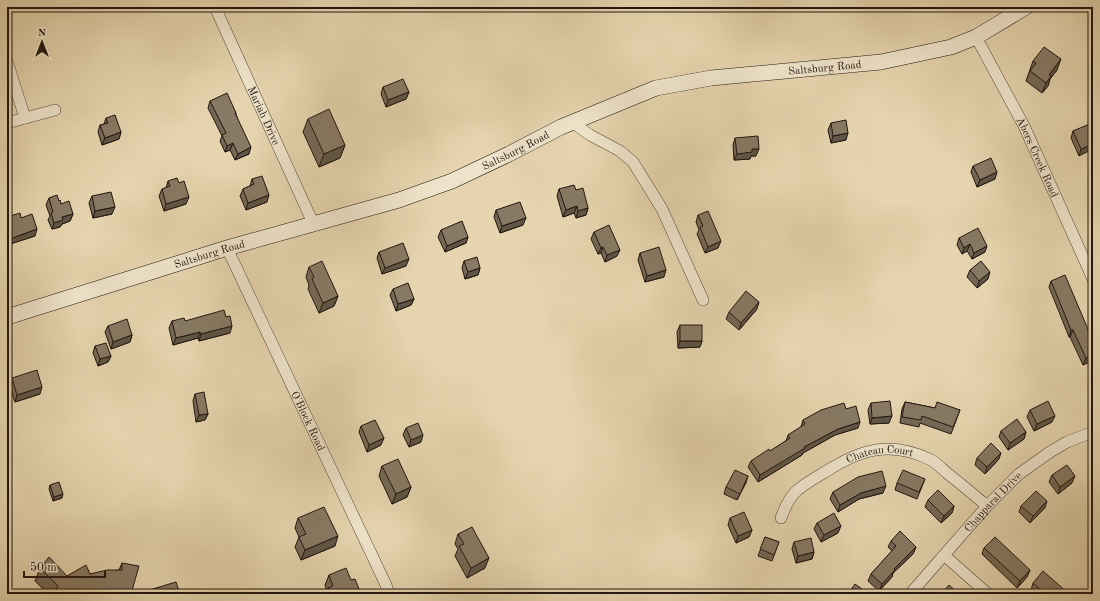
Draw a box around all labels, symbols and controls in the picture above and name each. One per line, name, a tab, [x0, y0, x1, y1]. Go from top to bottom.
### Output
north arrow	[22, 22, 62, 62]
text: N	[38, 28, 47, 39]
street label: Saltsburg Road	[788, 60, 862, 78]
street label: Mariah Drive	[245, 85, 281, 147]
street label: Abers Creek Road	[1013, 116, 1060, 200]
street label: Saltsburg Road	[481, 130, 552, 173]
street label: Saltsburg Road	[173, 239, 247, 271]
street label: O'Block Road	[288, 390, 326, 453]
street label: Chateau Court	[845, 445, 915, 466]
street label: Chapparal Drive	[963, 471, 1025, 535]
scale bar	[24, 553, 105, 579]
text: 50 m	[30, 561, 57, 574]

